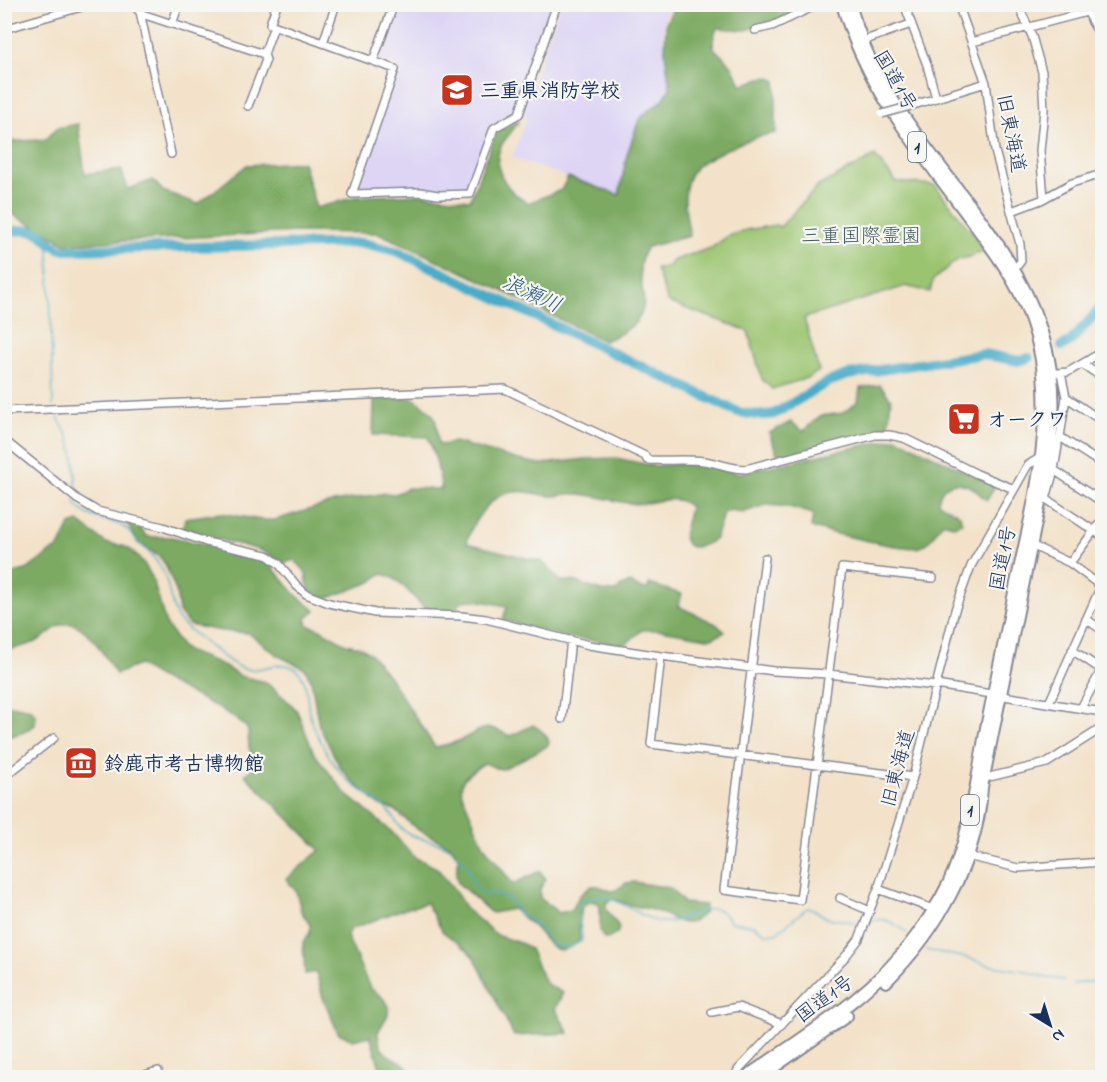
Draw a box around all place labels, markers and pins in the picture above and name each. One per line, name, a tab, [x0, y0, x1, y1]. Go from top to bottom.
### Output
school or university icon: 三重県消防学校	[439, 72, 475, 108]
place label: 三重県消防学校	[480, 78, 620, 107]
supermarket icon: オークワ	[946, 401, 982, 437]
place label: オークワ	[987, 407, 1067, 436]
museum icon: 鈴鹿市考古博物館	[63, 745, 99, 781]
place label: 鈴鹿市考古博物館	[104, 751, 264, 780]

